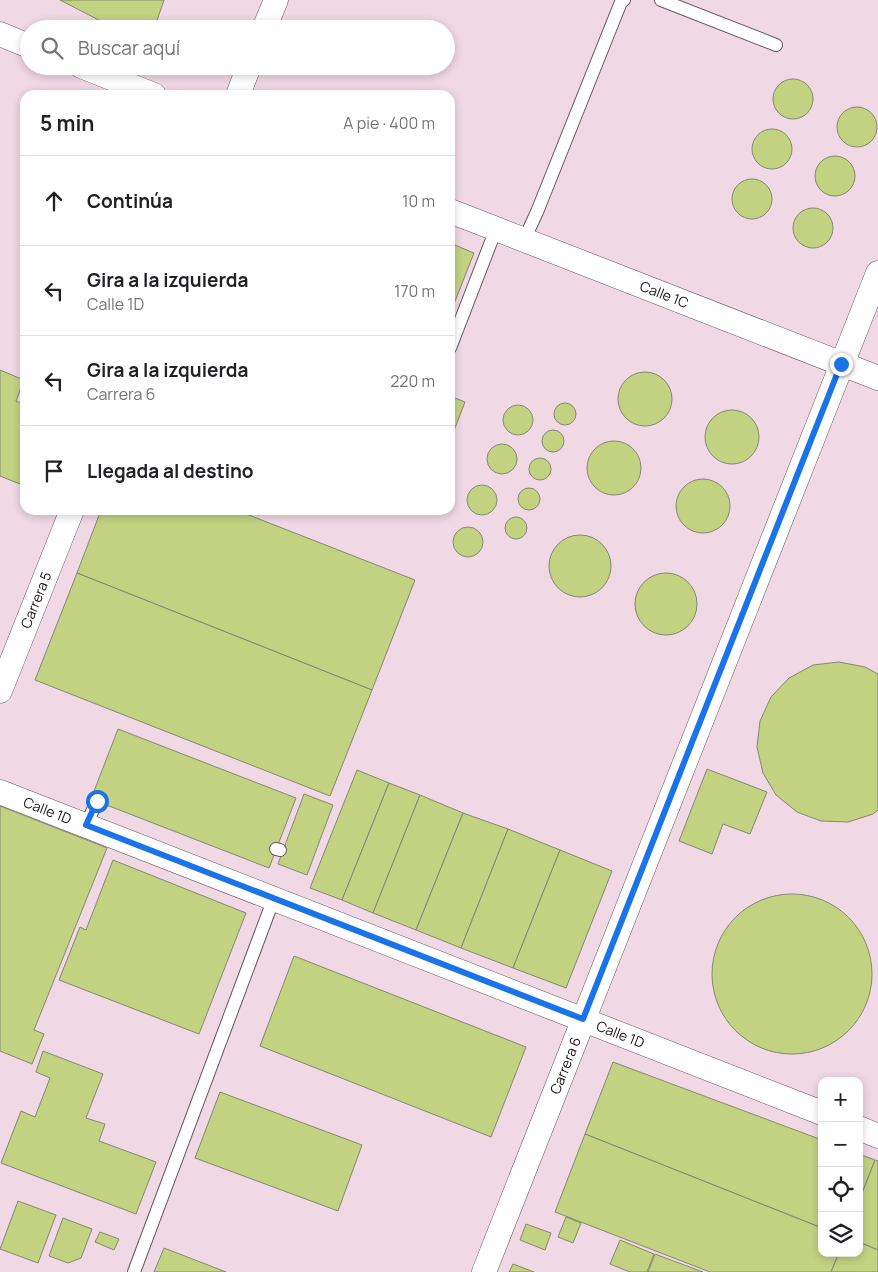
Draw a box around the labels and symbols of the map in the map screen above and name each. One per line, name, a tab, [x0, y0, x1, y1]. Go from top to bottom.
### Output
street label: Calle 1C	[637, 276, 692, 312]
route end	[830, 353, 853, 376]
street label: Carrera 5	[16, 569, 56, 631]
route start	[86, 790, 109, 813]
street label: Calle 1D	[21, 792, 75, 828]
street label: Calle 1D	[594, 1016, 647, 1052]
street label: Carrera 6	[545, 1034, 585, 1097]

